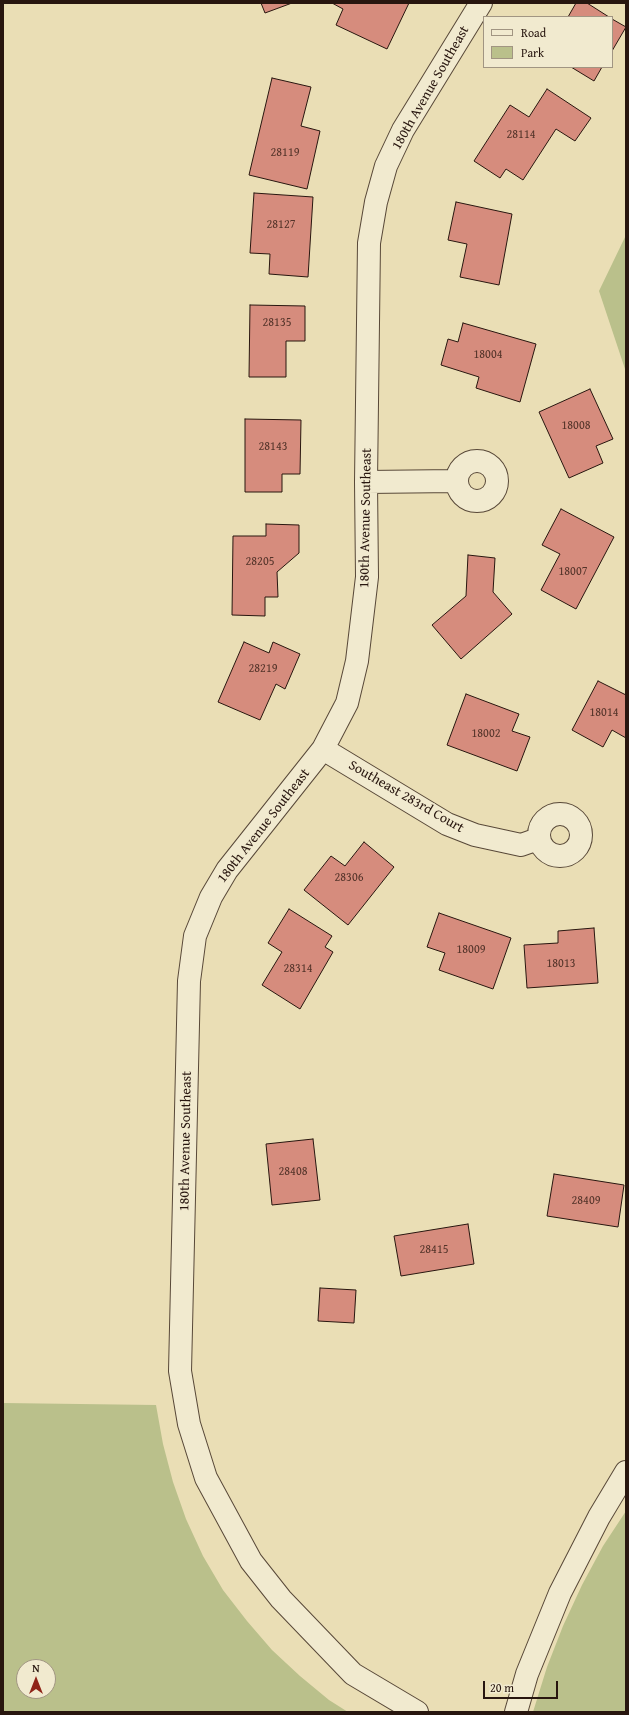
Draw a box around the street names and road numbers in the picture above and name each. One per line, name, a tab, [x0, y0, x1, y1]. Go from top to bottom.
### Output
street label: 180th Avenue Southeast	[389, 23, 473, 153]
street label: 180th Avenue Southeast	[356, 448, 376, 588]
street label: Southeast 283rd Court	[345, 757, 467, 837]
street label: 180th Avenue Southeast	[214, 766, 314, 886]
street label: 180th Avenue Southeast	[176, 1071, 196, 1211]

